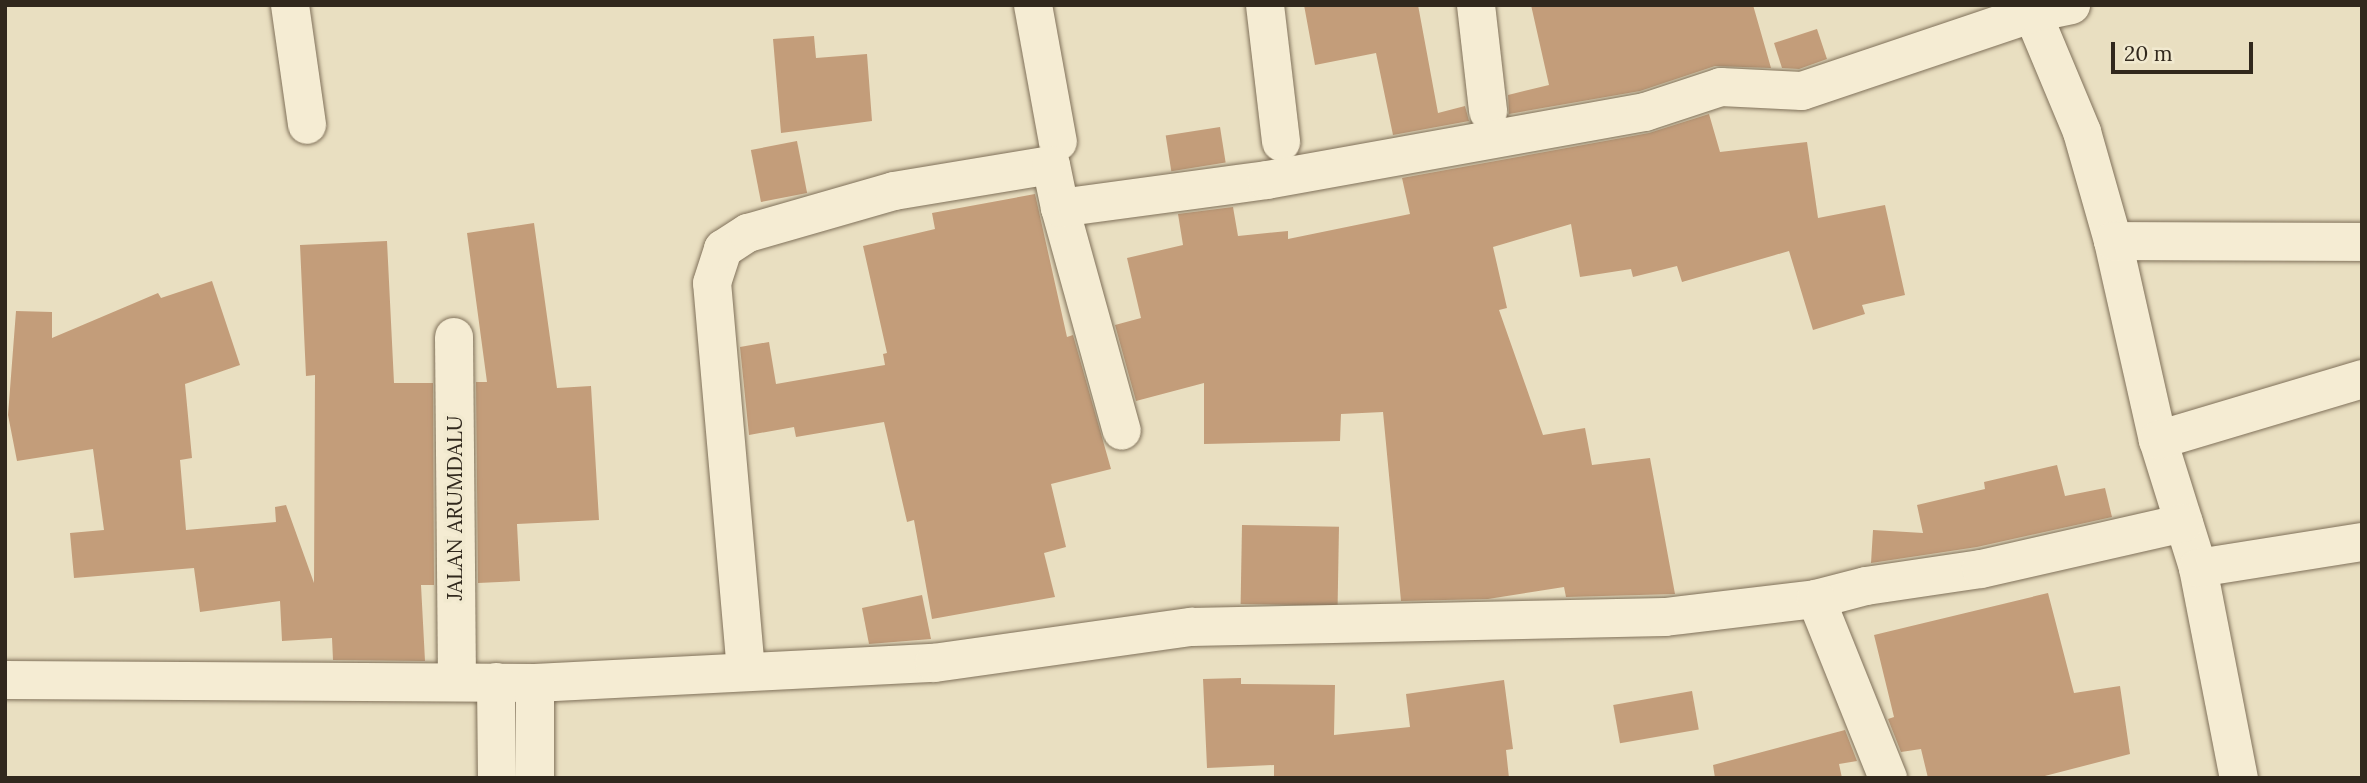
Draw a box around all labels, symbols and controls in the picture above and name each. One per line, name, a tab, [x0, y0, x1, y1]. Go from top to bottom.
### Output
scale bar	[2115, 28, 2257, 72]
text: 20 m	[2124, 40, 2173, 67]
street label: JALAN ARUMDALU	[442, 416, 468, 600]

